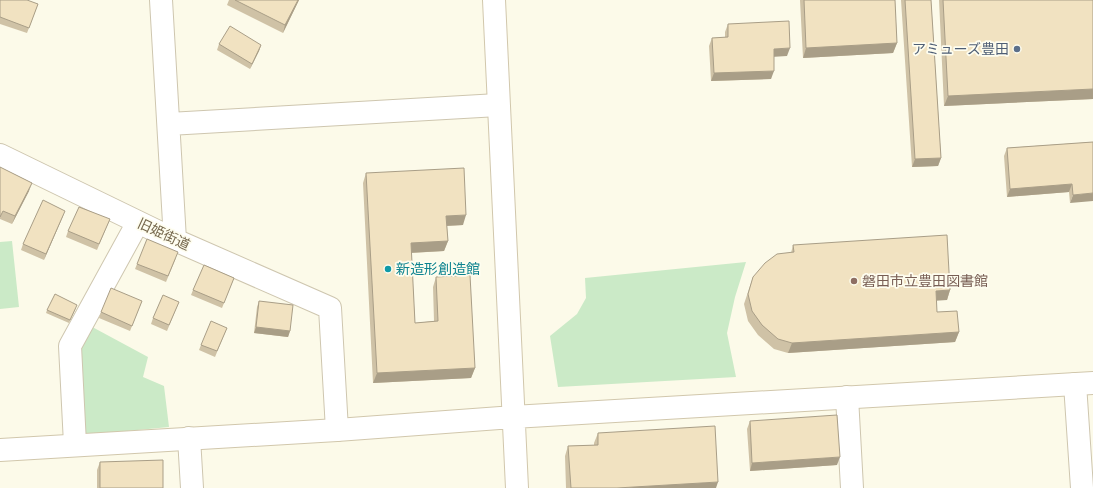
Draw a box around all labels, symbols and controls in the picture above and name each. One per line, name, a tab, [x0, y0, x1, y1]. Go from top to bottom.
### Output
place label: アミューズ豊田	[912, 40, 1009, 60]
marker: アミューズ豊田	[1012, 44, 1022, 54]
street label: 旧姫街道	[134, 214, 193, 256]
place label: 新造形創造館	[396, 260, 480, 280]
marker: 新造形創造館	[383, 264, 393, 274]
place label: 磐田市立豊田図書館	[862, 272, 988, 292]
marker: 磐田市立豊田図書館	[849, 276, 859, 286]

